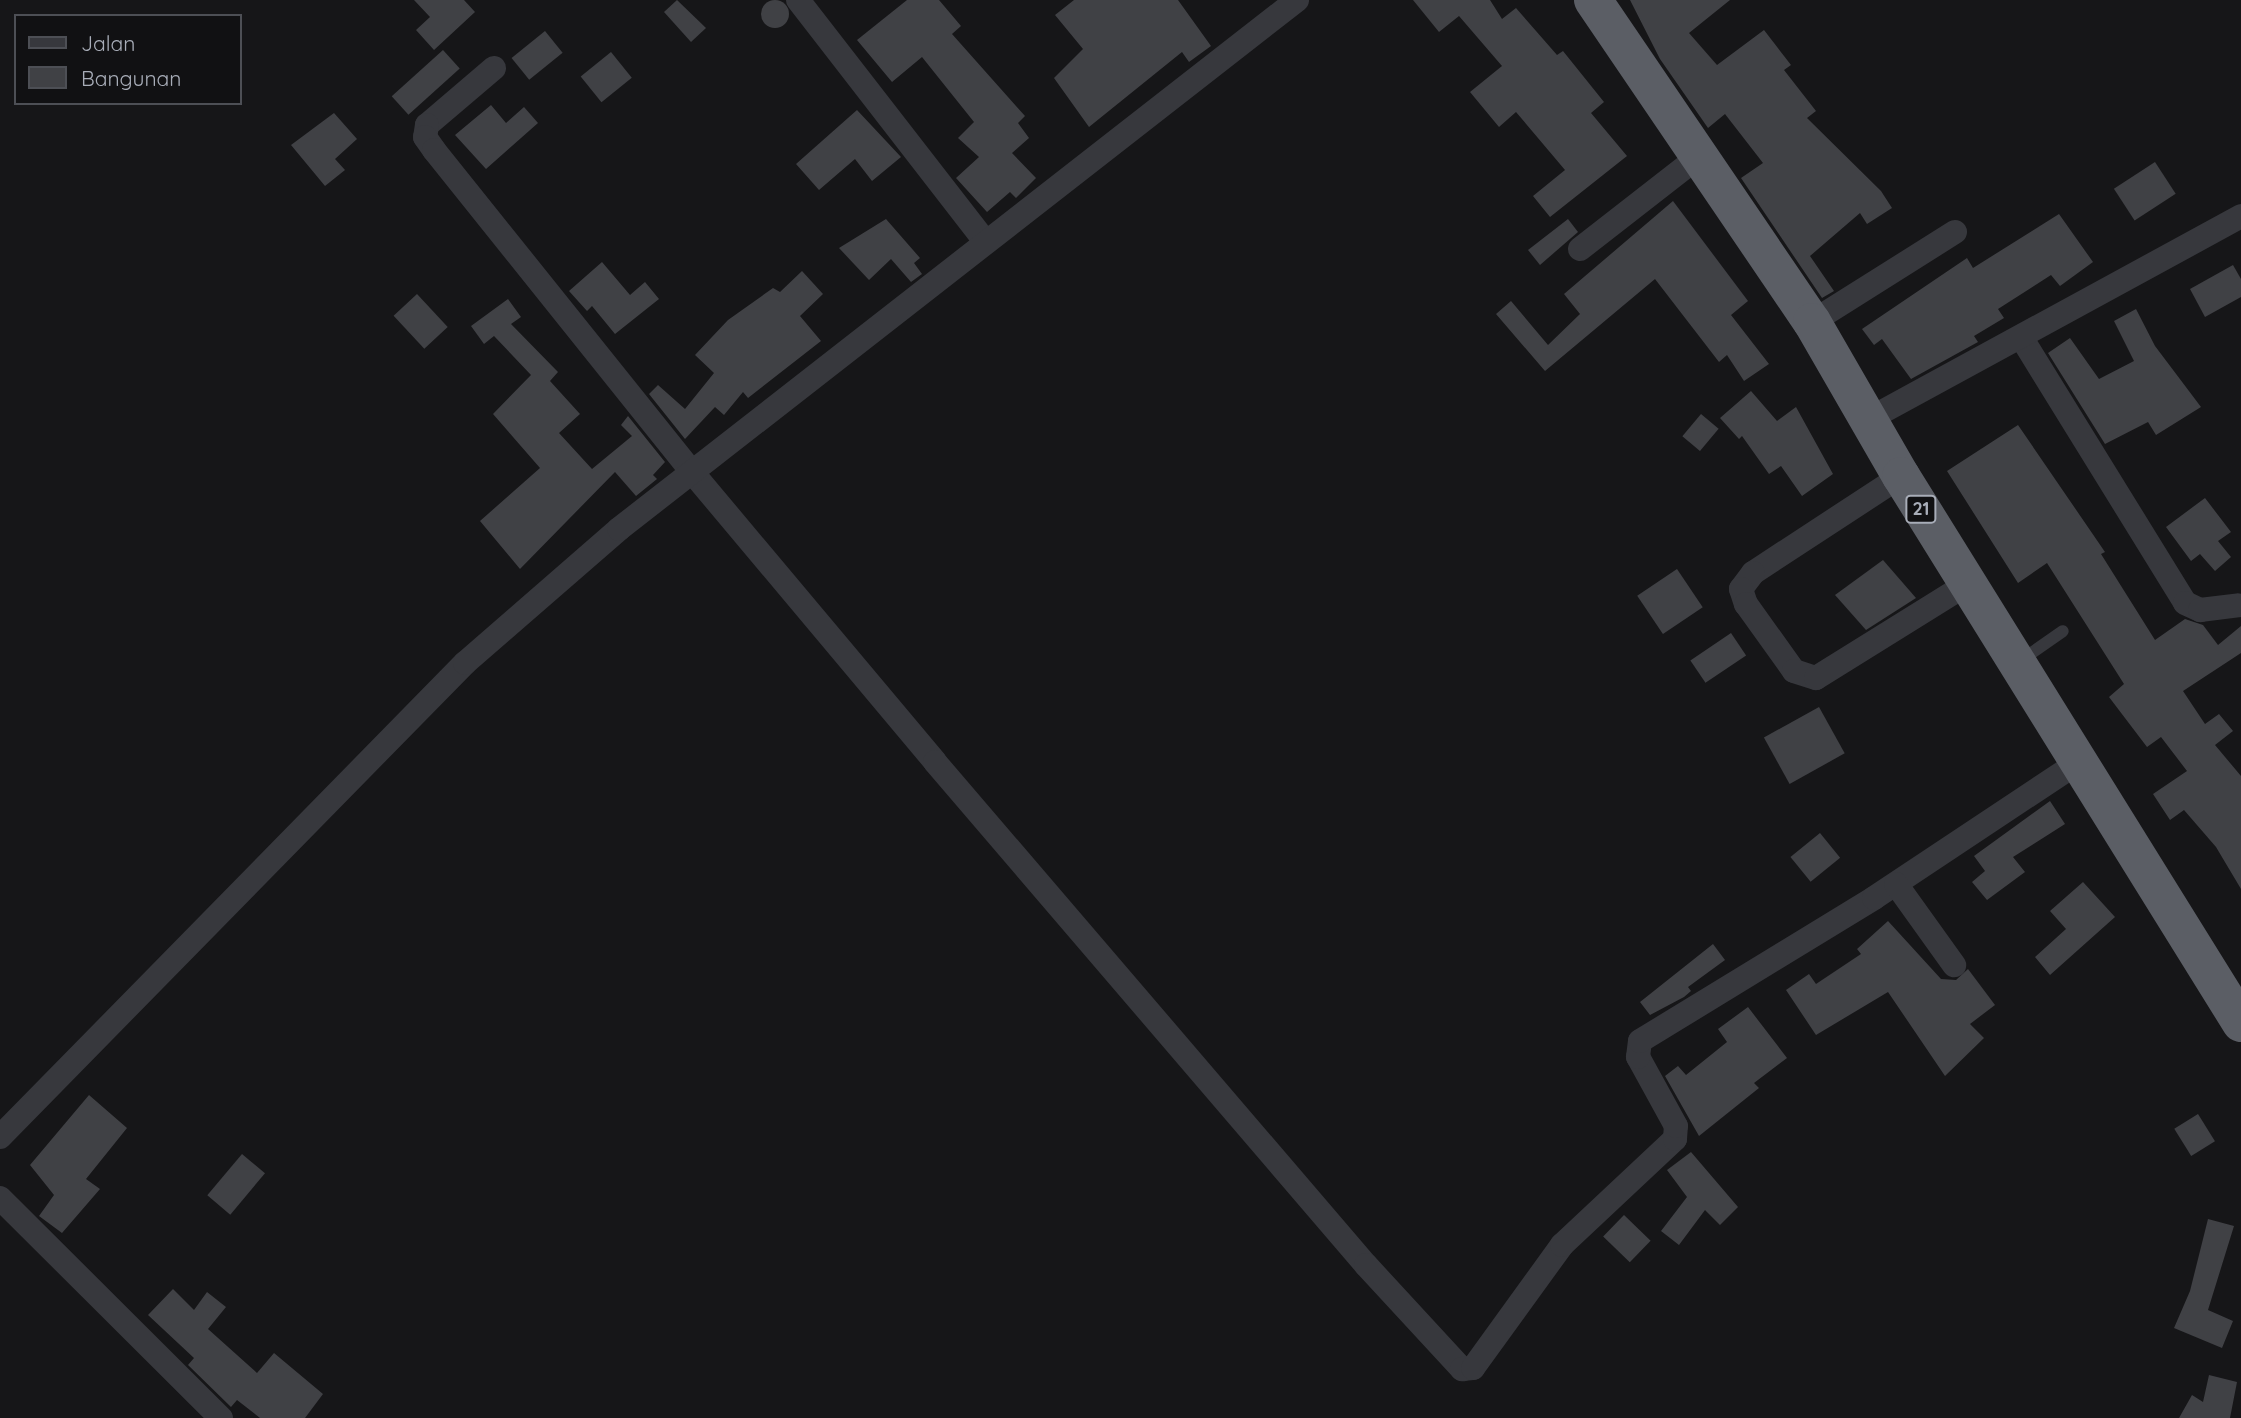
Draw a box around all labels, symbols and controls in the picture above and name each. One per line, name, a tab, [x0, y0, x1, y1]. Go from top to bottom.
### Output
legend	[14, 14, 242, 105]
text: Jalan	[81, 30, 135, 56]
text: Bangunan	[81, 65, 181, 91]
road number: 21	[1905, 494, 1937, 524]

